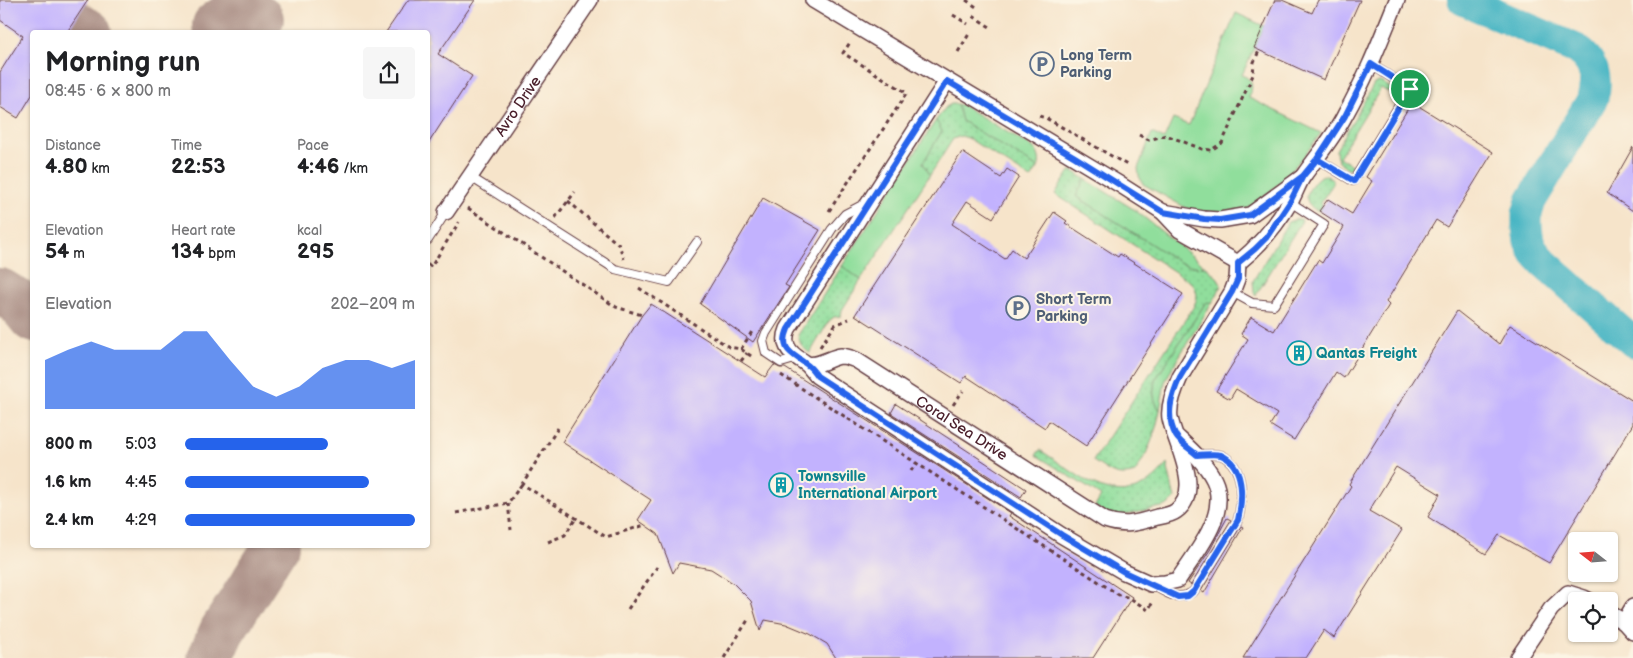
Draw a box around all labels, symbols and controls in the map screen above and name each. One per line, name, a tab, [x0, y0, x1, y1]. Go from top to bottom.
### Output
text: Morning run	[45, 46, 200, 79]
place label: Long Term Parking	[1060, 46, 1132, 82]
button: share	[363, 47, 415, 99]
parking icon: Long Term Parking	[1029, 51, 1055, 77]
pin	[1389, 68, 1431, 110]
street label: Avro Drive	[491, 72, 545, 140]
icon: arrive	[1396, 75, 1424, 103]
text: 08:45 · 6 × 800 m	[45, 82, 171, 101]
text: Distance	[45, 137, 101, 154]
text: Time	[171, 137, 202, 154]
text: Pace	[297, 137, 329, 154]
text: 4.80	[45, 154, 88, 179]
text: 22:53	[171, 154, 226, 179]
text: 4:46	[297, 154, 340, 179]
text: km	[88, 160, 110, 177]
text: /km	[340, 160, 368, 177]
text: Elevation	[45, 222, 103, 239]
text: Heart rate	[171, 222, 236, 239]
text: kcal	[297, 222, 322, 239]
text: 54	[45, 239, 70, 264]
text: 134	[171, 239, 204, 264]
text: 295	[297, 239, 334, 264]
text: m	[70, 245, 85, 262]
text: bpm	[204, 245, 236, 262]
place label: Short Term Parking	[1036, 290, 1112, 326]
text: Elevation	[45, 295, 112, 314]
text: 202–209 m	[331, 295, 415, 314]
parking icon: Short Term Parking	[1005, 295, 1031, 321]
building icon: Qantas Freight	[1286, 340, 1312, 366]
place label: Qantas Freight	[1316, 344, 1417, 363]
street label: Coral Sea Drive	[912, 391, 1011, 465]
text: 800 m	[45, 435, 93, 454]
text: 5:03	[125, 435, 157, 454]
place label: Townsville International Airport	[798, 467, 937, 503]
building icon: Townsville International Airport	[768, 472, 794, 498]
text: 1.6 km	[45, 473, 91, 492]
text: 4:45	[125, 473, 157, 492]
text: 2.4 km	[45, 511, 94, 530]
text: 4:29	[125, 511, 157, 530]
north arrow	[1568, 532, 1618, 582]
map controls	[1568, 532, 1618, 642]
button: locate	[1568, 592, 1618, 642]

